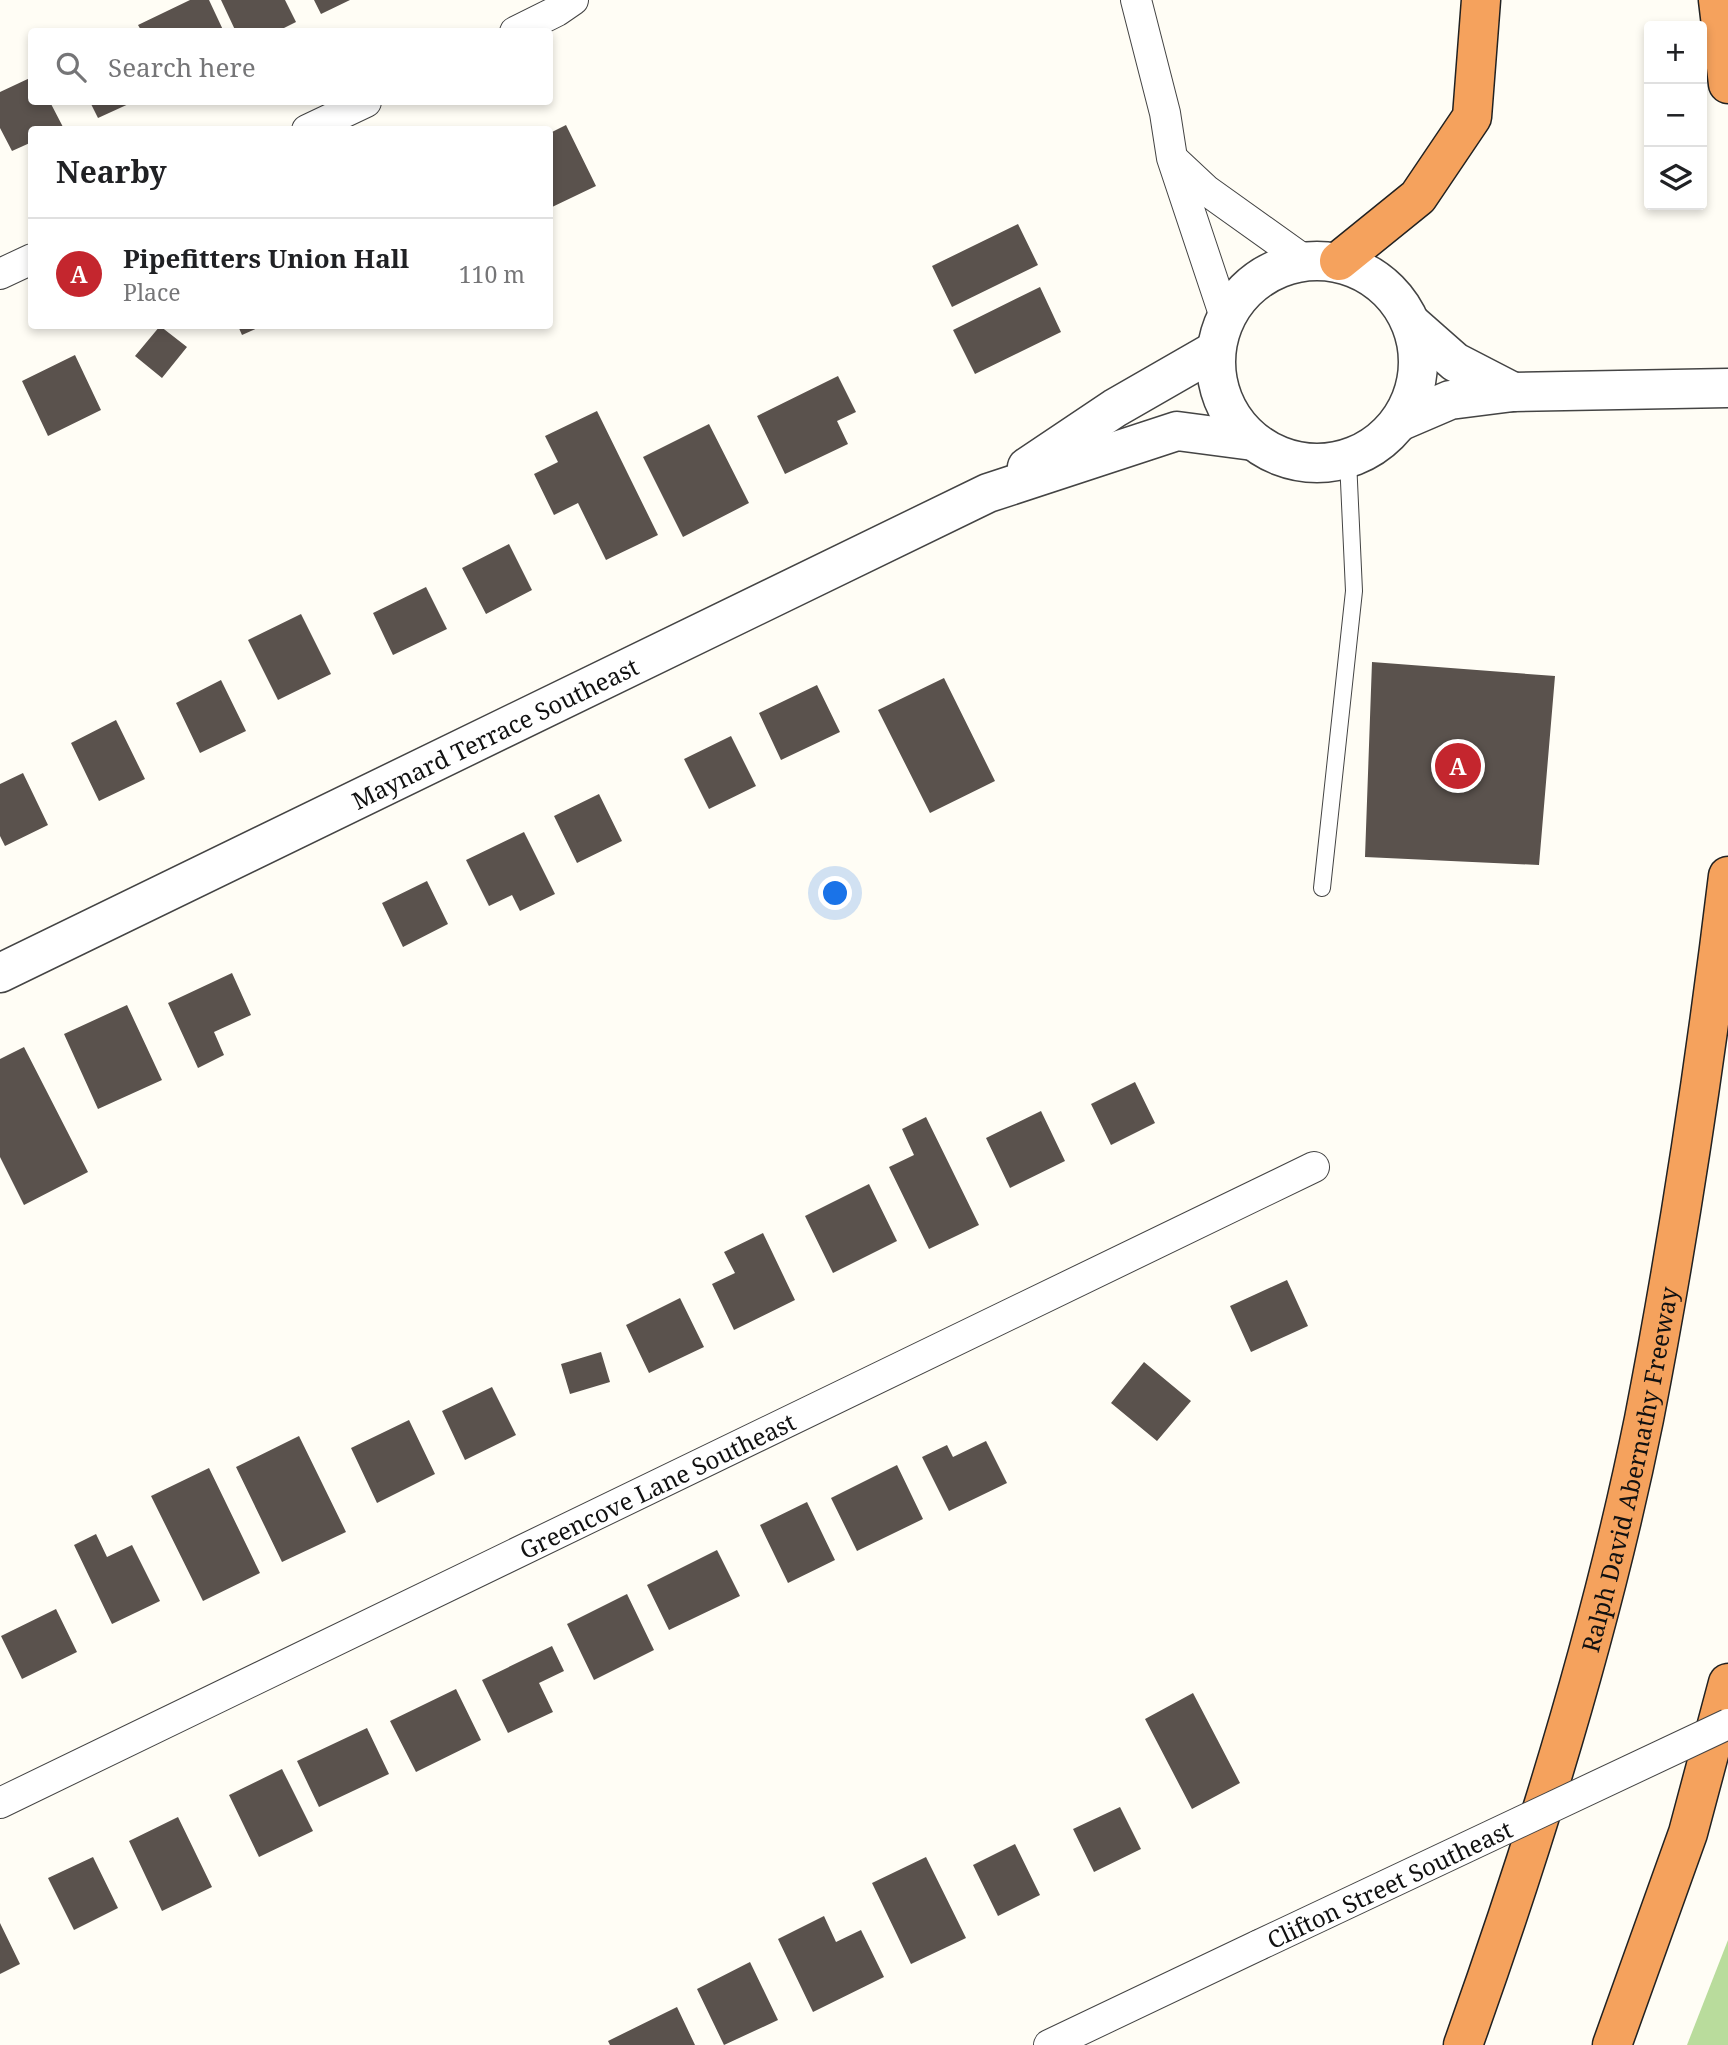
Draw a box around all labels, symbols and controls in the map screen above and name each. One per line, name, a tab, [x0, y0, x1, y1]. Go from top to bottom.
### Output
map controls	[1644, 21, 1707, 210]
button: +	[1644, 21, 1707, 84]
search box	[28, 28, 553, 105]
icon: search	[52, 48, 90, 86]
text: Search here	[108, 49, 256, 85]
button: −	[1644, 84, 1707, 147]
button: layers	[1644, 147, 1707, 210]
text: Nearby	[56, 151, 167, 192]
text: Pipefitters Union Hall	[123, 240, 409, 276]
text: A	[70, 258, 88, 290]
text: 110 m	[459, 258, 525, 290]
text: Place	[123, 276, 181, 308]
street label: Maynard Terrace Southeast	[346, 649, 644, 816]
pin: A	[1435, 740, 1481, 792]
your location	[818, 876, 852, 910]
street label: Ralph David Abernathy Freeway	[1573, 1284, 1685, 1655]
street label: Greencove Lane Southeast	[514, 1404, 801, 1566]
street label: Clifton Street Southeast	[1261, 1812, 1517, 1956]

